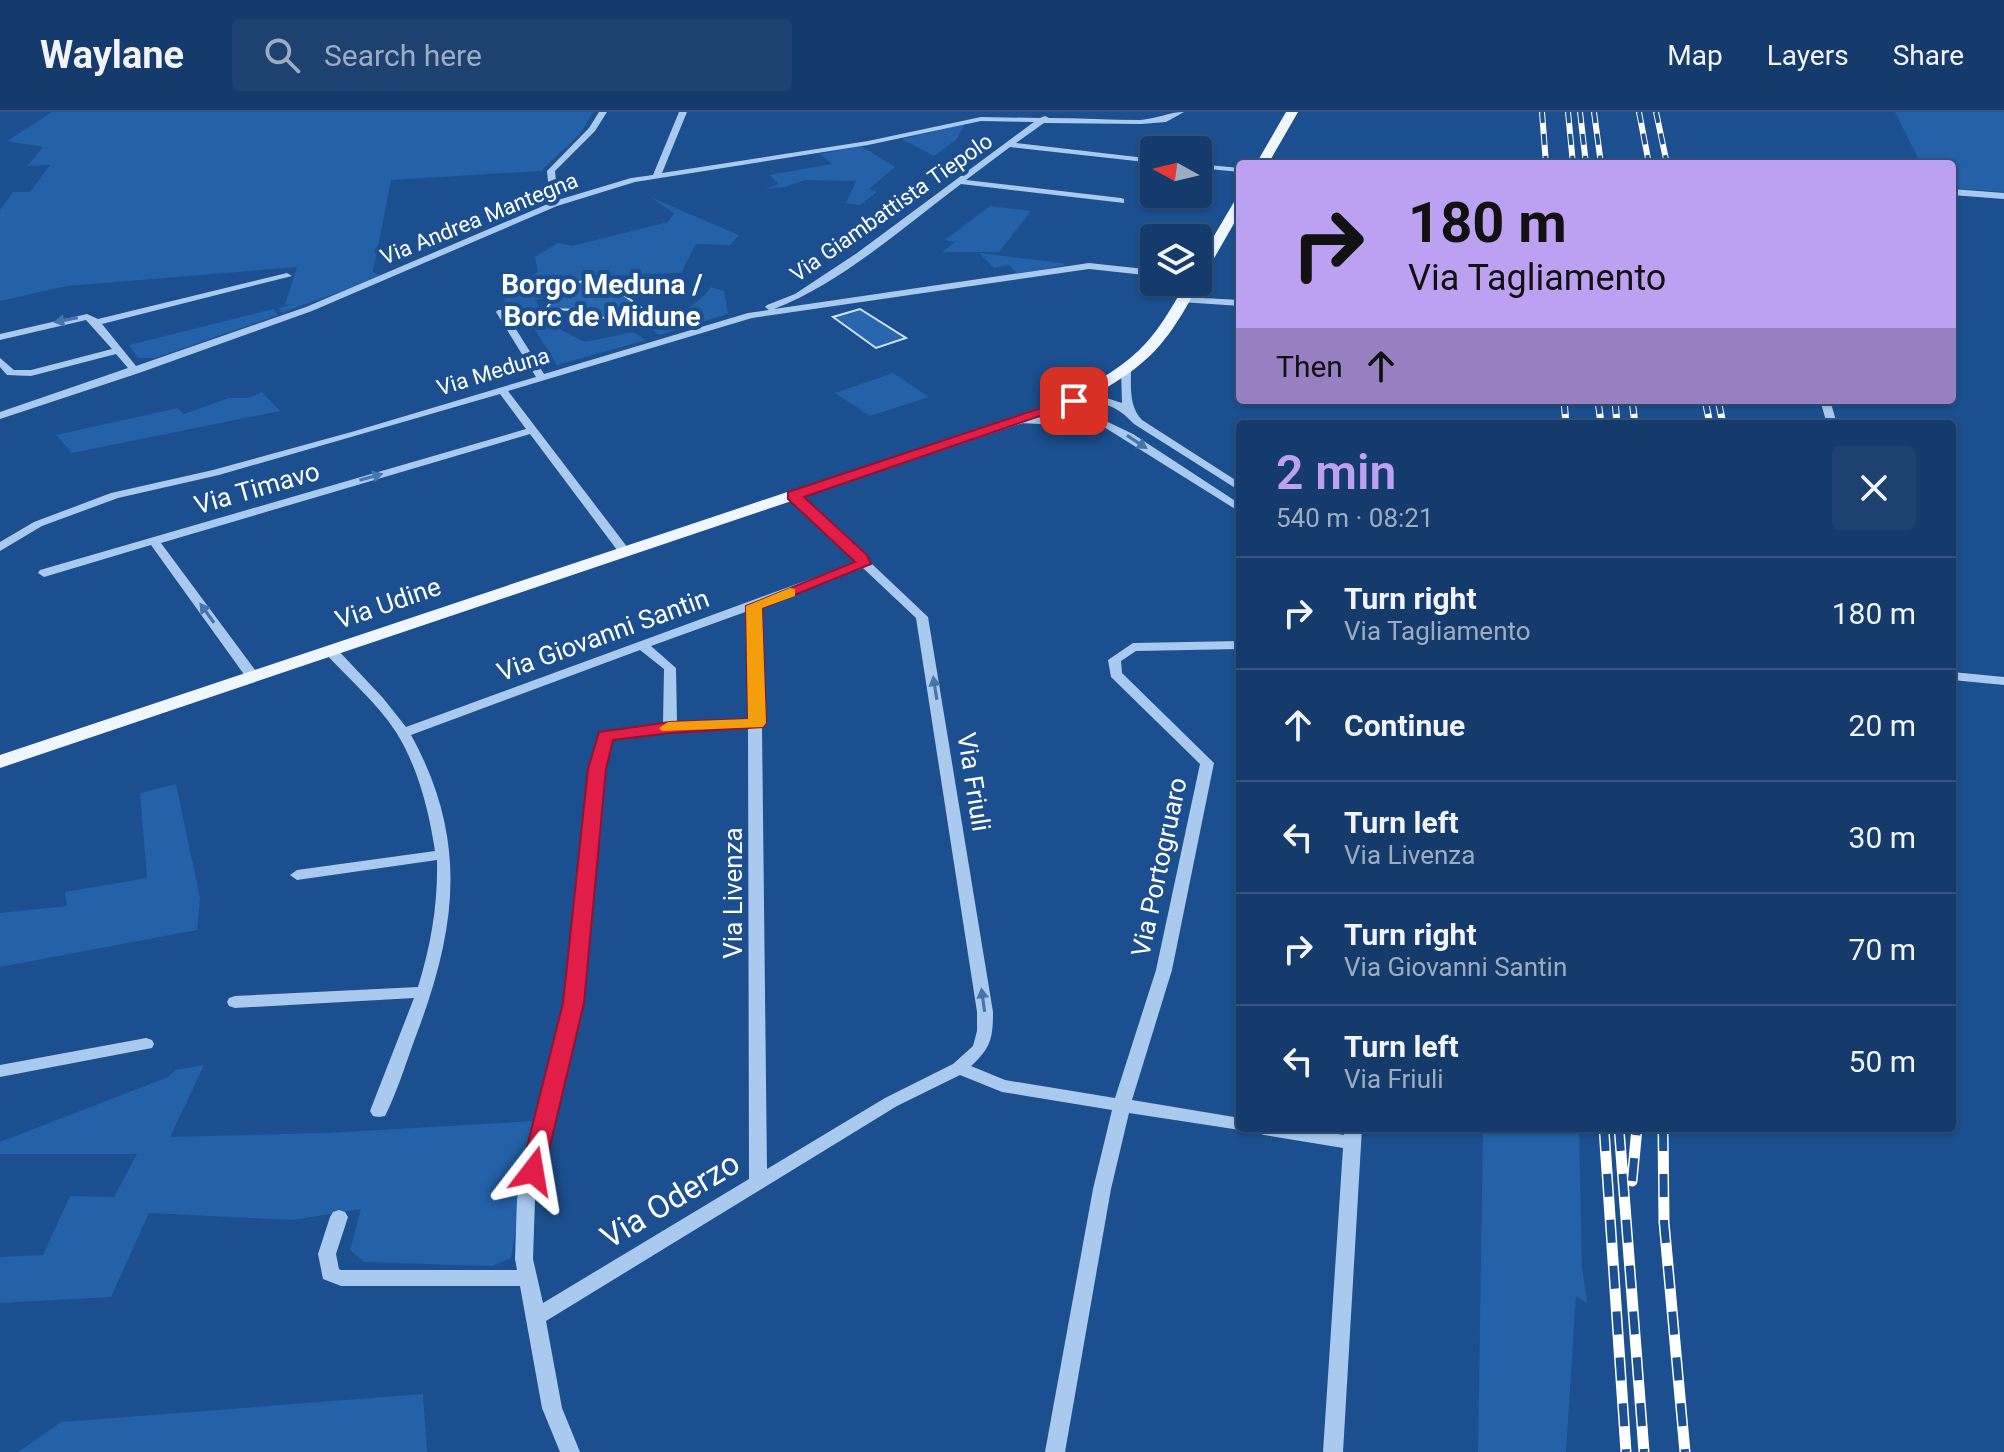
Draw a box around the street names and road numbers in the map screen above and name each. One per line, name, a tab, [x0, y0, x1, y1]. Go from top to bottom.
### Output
street label: Via Giambattista Tiepolo	[785, 128, 997, 287]
street label: Via Andrea Mantegna	[377, 167, 582, 270]
street label: Via Meduna	[434, 343, 552, 400]
street label: Via Timavo	[191, 456, 323, 520]
street label: Via Udine	[331, 571, 445, 635]
street label: Via Giovanni Santin	[493, 583, 713, 687]
street label: Via Friuli	[951, 730, 997, 834]
street label: Via Portogruaro	[1125, 775, 1193, 959]
street label: Via Livenza	[718, 827, 748, 959]
street label: Via Oderzo	[594, 1144, 746, 1256]

